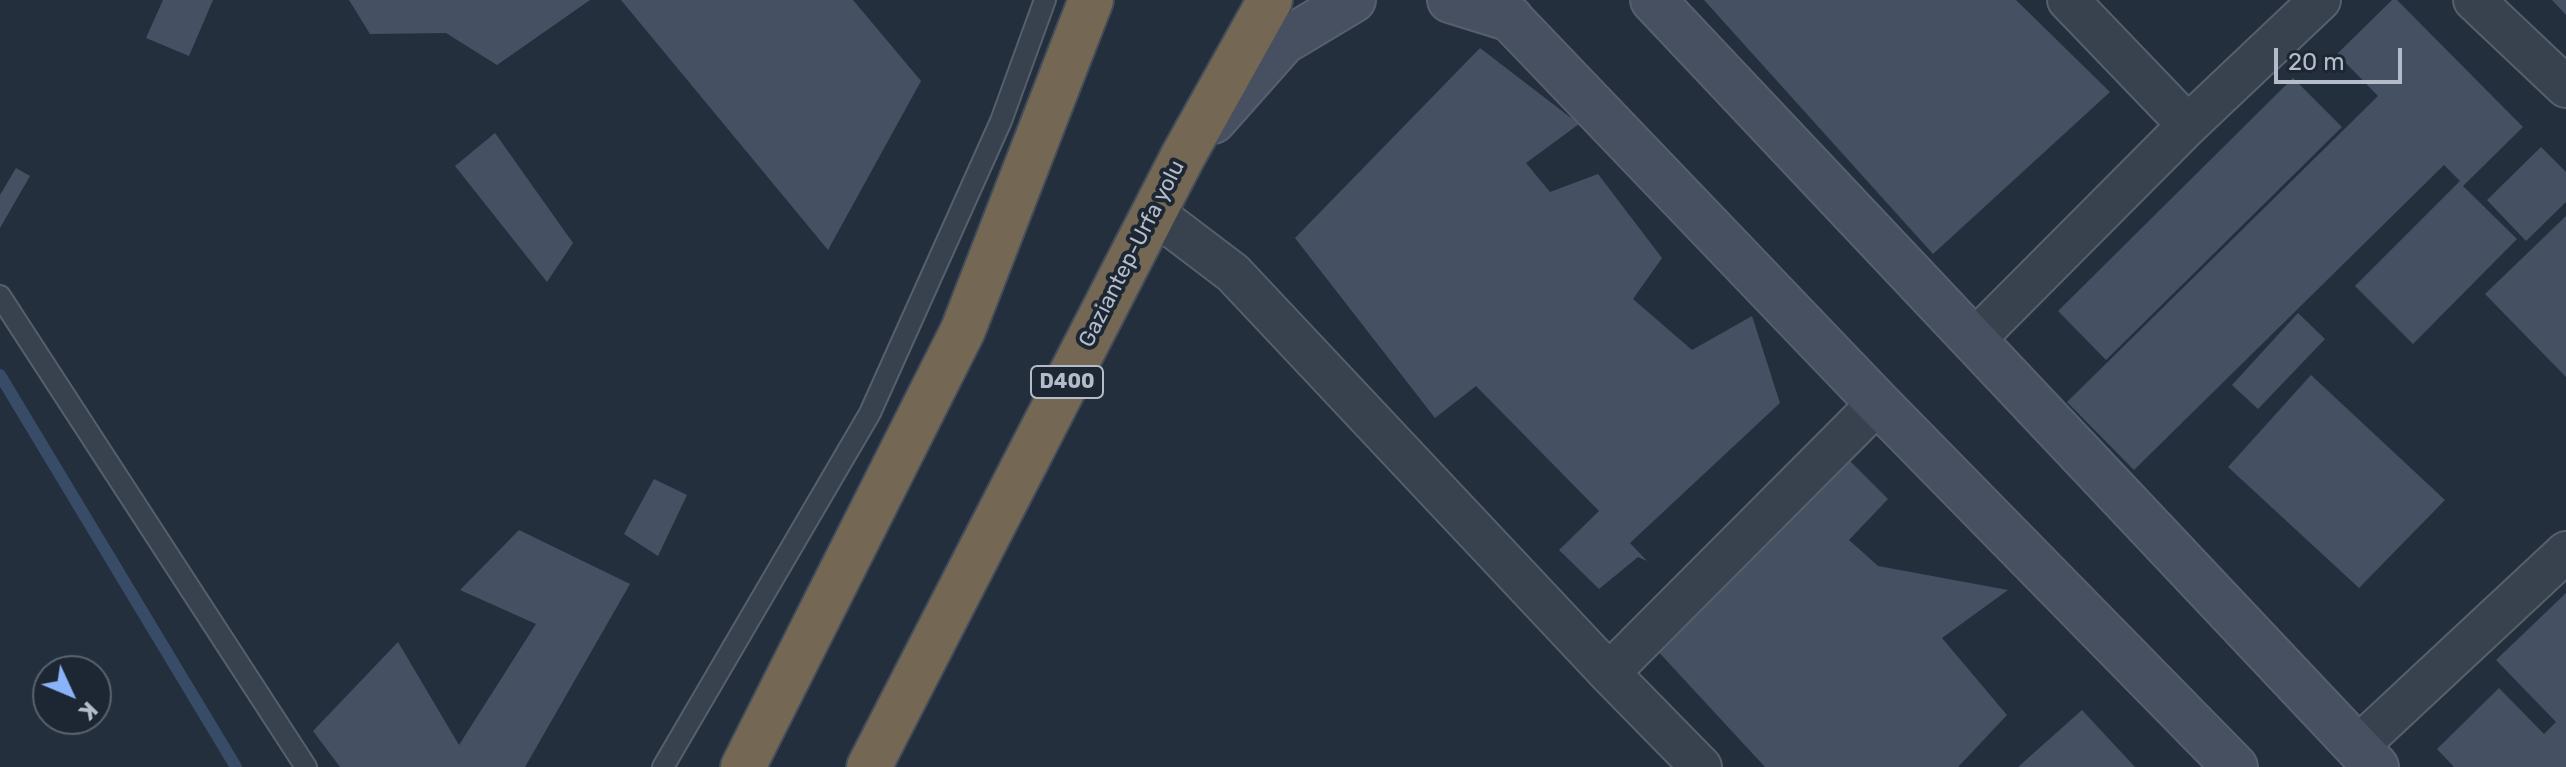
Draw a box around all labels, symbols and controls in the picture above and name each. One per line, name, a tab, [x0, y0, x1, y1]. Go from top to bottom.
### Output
scale bar	[2278, 32, 2406, 82]
text: 20 m	[2288, 48, 2345, 76]
street label: Gaziantep-Urfa yolu	[1073, 156, 1191, 352]
road number: D400	[1031, 366, 1103, 398]
north arrow	[32, 655, 112, 735]
text: K	[73, 696, 103, 725]

